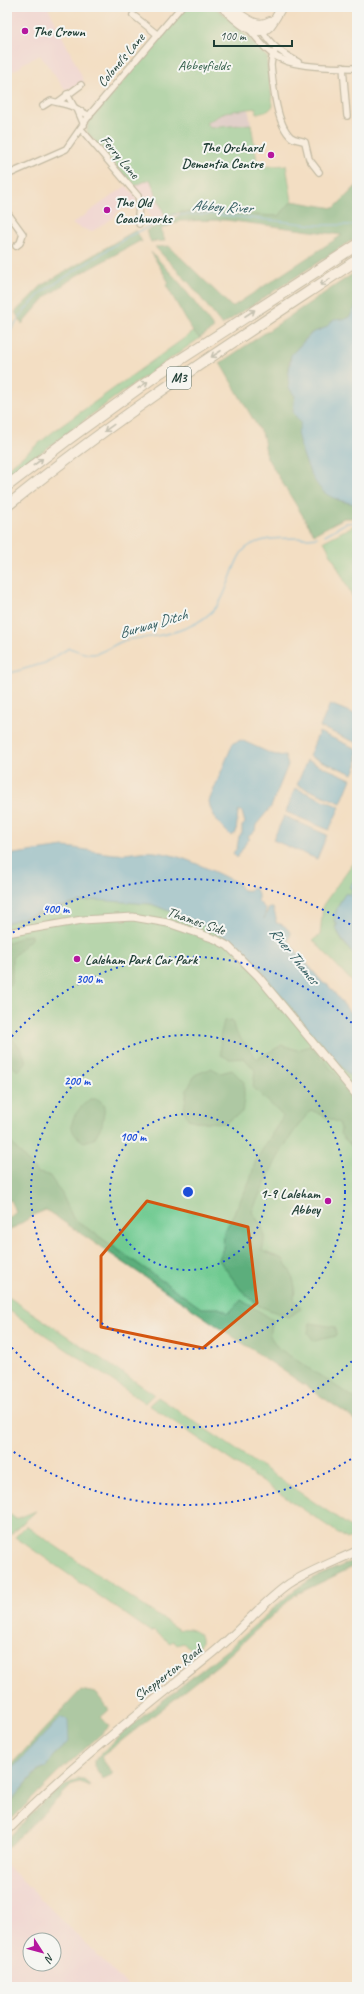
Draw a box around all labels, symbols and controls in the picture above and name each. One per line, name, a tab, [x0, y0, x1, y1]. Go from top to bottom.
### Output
scale bar	[214, 22, 292, 48]
place label: The Crown	[33, 23, 86, 40]
marker: The Crown	[20, 26, 30, 36]
text: 100 m	[220, 28, 247, 44]
street label: Colonel's Lane	[94, 29, 149, 90]
park label: Abbeyfields	[178, 57, 231, 74]
street label: Ferry Lane	[97, 132, 144, 183]
place label: The Orchard Dementia Centre	[182, 139, 265, 172]
marker: The Orchard Dementia Centre	[266, 150, 276, 160]
place label: The Old Coachworks	[115, 194, 174, 227]
water label: Abbey River	[191, 196, 255, 218]
marker: The Old Coachworks	[102, 205, 112, 215]
one-way arrow	[319, 278, 330, 286]
one-way arrow	[245, 309, 256, 317]
one-way arrow	[210, 350, 222, 358]
road number: M3	[167, 367, 191, 389]
one-way arrow	[137, 381, 148, 389]
one-way arrow	[104, 423, 115, 432]
one-way arrow	[32, 458, 43, 466]
water label: Burway Ditch	[117, 605, 190, 643]
text: 400 m	[43, 901, 70, 917]
street label: Thames Side	[165, 903, 229, 939]
water label: River Thames	[265, 924, 325, 991]
place label: Laleham Park Car Park	[85, 951, 199, 968]
marker: Laleham Park Car Park	[72, 954, 82, 964]
text: 300 m	[76, 971, 103, 987]
text: 200 m	[64, 1073, 91, 1089]
text: 100 m	[120, 1129, 147, 1145]
centre of rings	[181, 1185, 195, 1199]
place label: 1-9 Laleham Abbey	[260, 1185, 322, 1218]
marker: 1-9 Laleham Abbey	[323, 1196, 333, 1206]
street label: Shepperton Road	[131, 1640, 207, 1705]
north arrow	[22, 1932, 62, 1972]
text: N	[41, 1951, 58, 1967]

